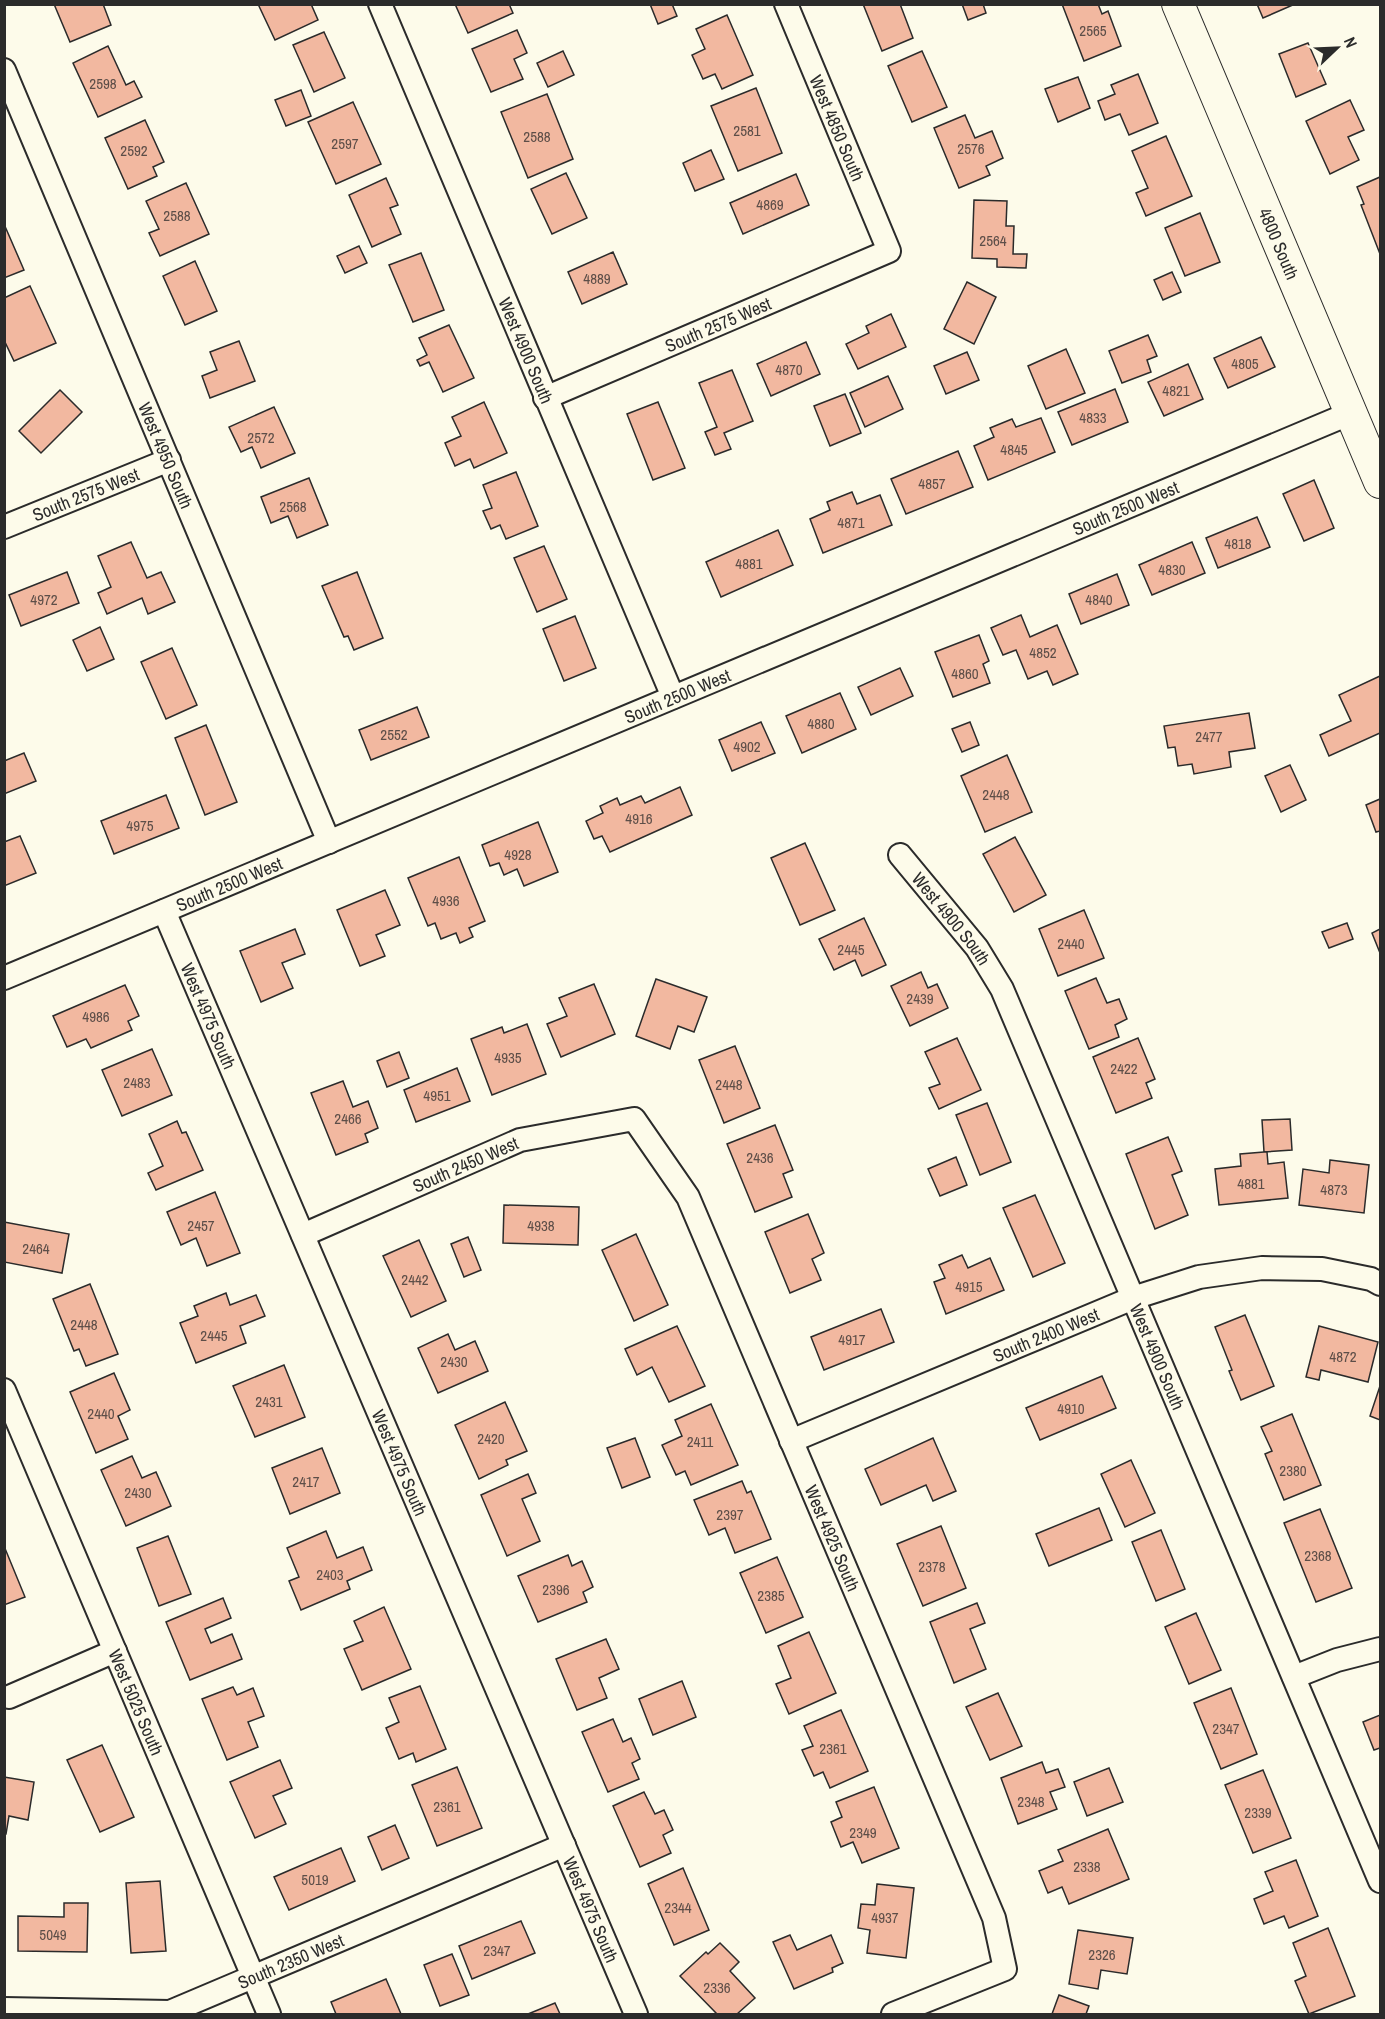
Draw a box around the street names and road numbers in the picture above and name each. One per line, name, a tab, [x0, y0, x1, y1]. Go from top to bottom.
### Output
street label: West 4850 South	[803, 71, 871, 185]
street label: 4800 South	[1253, 204, 1305, 283]
street label: South 2575 West	[661, 290, 775, 358]
street label: West 4900 South	[493, 293, 560, 407]
street label: West 4950 South	[133, 398, 200, 512]
street label: South 2575 West	[28, 461, 143, 527]
street label: South 2500 West	[1068, 474, 1182, 541]
street label: South 2500 West	[620, 662, 734, 729]
street label: South 2500 West	[172, 850, 286, 917]
street label: West 4900 South	[907, 867, 997, 970]
street label: West 4975 South	[175, 959, 243, 1073]
street label: South 2450 West	[408, 1130, 522, 1198]
street label: West 4900 South	[1124, 1300, 1191, 1414]
street label: South 2400 West	[989, 1301, 1103, 1368]
street label: West 4975 South	[366, 1406, 434, 1520]
street label: West 4925 South	[799, 1481, 866, 1595]
street label: West 5025 South	[103, 1645, 170, 1759]
street label: West 4975 South	[558, 1853, 625, 1966]
street label: South 2350 West	[234, 1927, 348, 1994]

